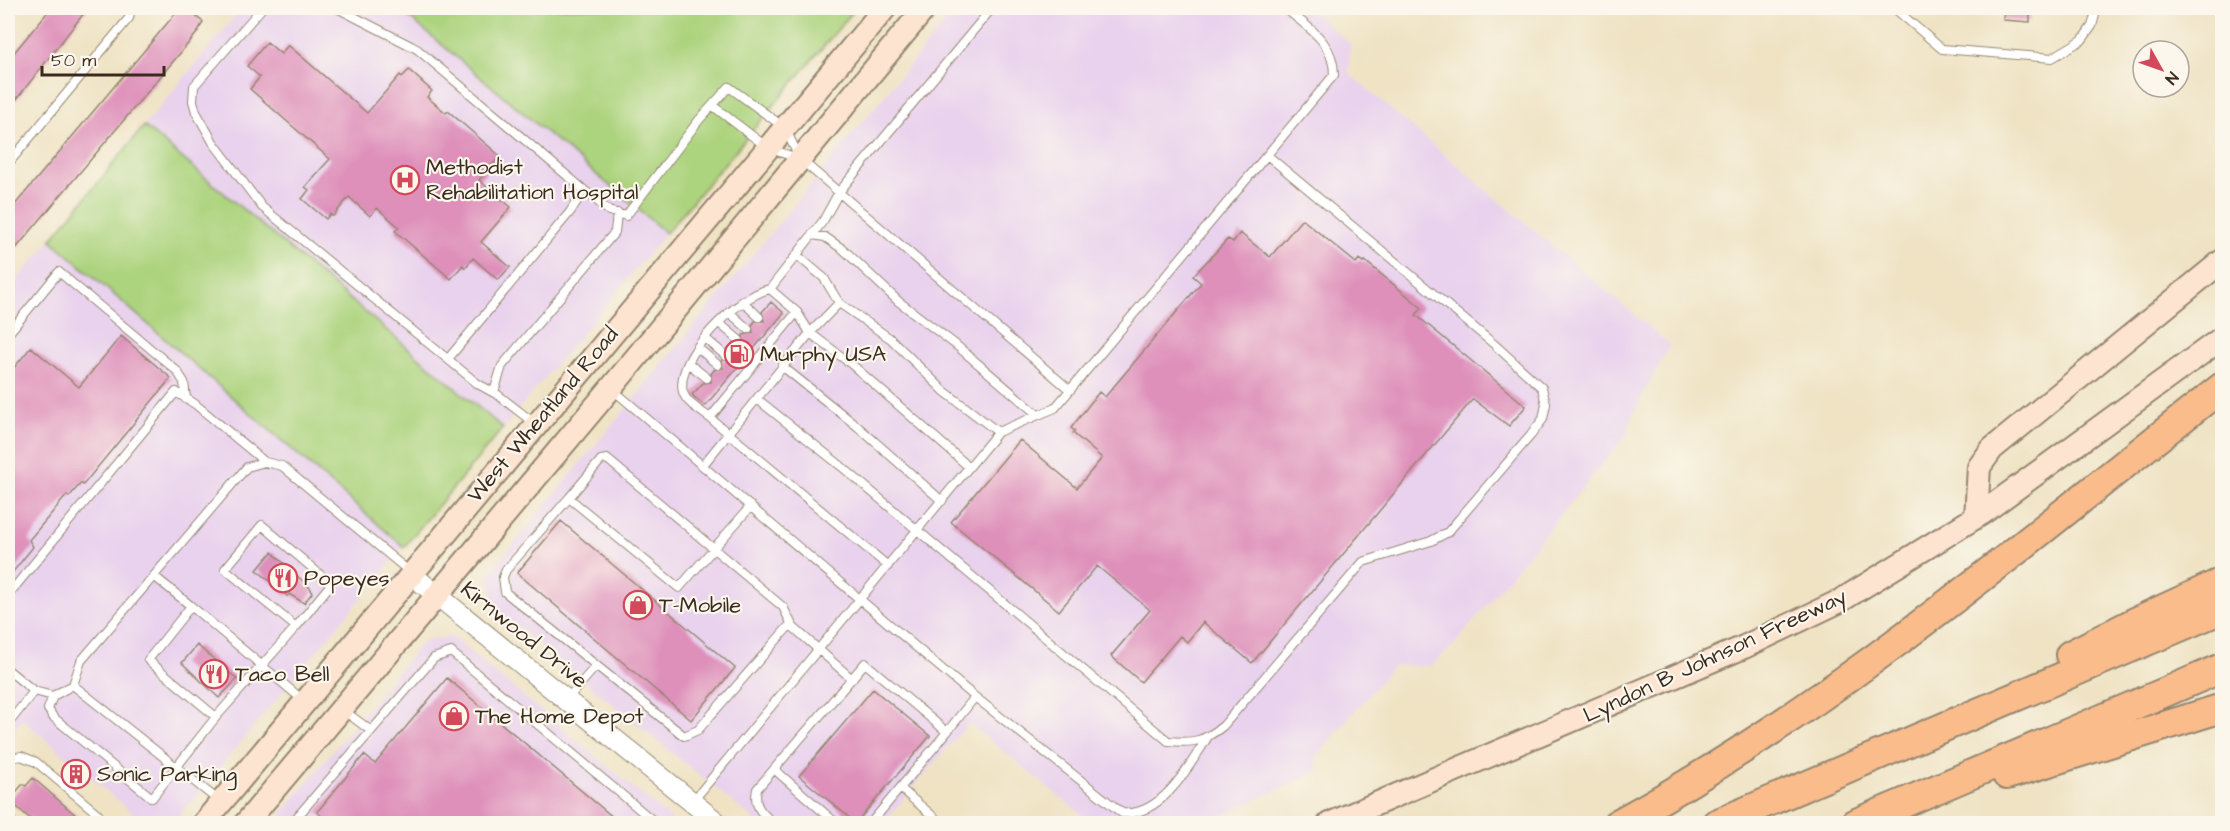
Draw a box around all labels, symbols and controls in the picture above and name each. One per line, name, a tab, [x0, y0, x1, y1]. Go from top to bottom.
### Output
scale bar	[42, 39, 164, 77]
north arrow	[2131, 39, 2191, 99]
text: 50 m	[51, 48, 96, 73]
text: N	[2160, 67, 2183, 89]
place label: Methodist Rehabilitation Hospital	[426, 152, 639, 208]
hospital icon: Methodist Rehabilitation Hospital	[389, 164, 421, 196]
street label: West Wheatland Road	[460, 320, 626, 510]
fuel station icon: Murphy USA	[723, 338, 755, 370]
place label: Murphy USA	[760, 339, 886, 371]
restaurant icon: Popeyes	[267, 562, 299, 594]
place label: Popeyes	[304, 563, 390, 595]
street label: Kirnwood Drive	[454, 574, 594, 696]
street label: Lyndon B Johnson Freeway	[1578, 581, 1852, 732]
shop icon: T-Mobile	[622, 589, 654, 621]
place label: T-Mobile	[659, 590, 741, 621]
restaurant icon: Taco Bell	[198, 658, 230, 690]
place label: Taco Bell	[235, 659, 329, 690]
shop icon: The Home Depot	[438, 700, 470, 732]
place label: The Home Depot	[475, 701, 644, 732]
building icon: Sonic Parking	[60, 758, 92, 790]
place label: Sonic Parking	[97, 759, 237, 791]

